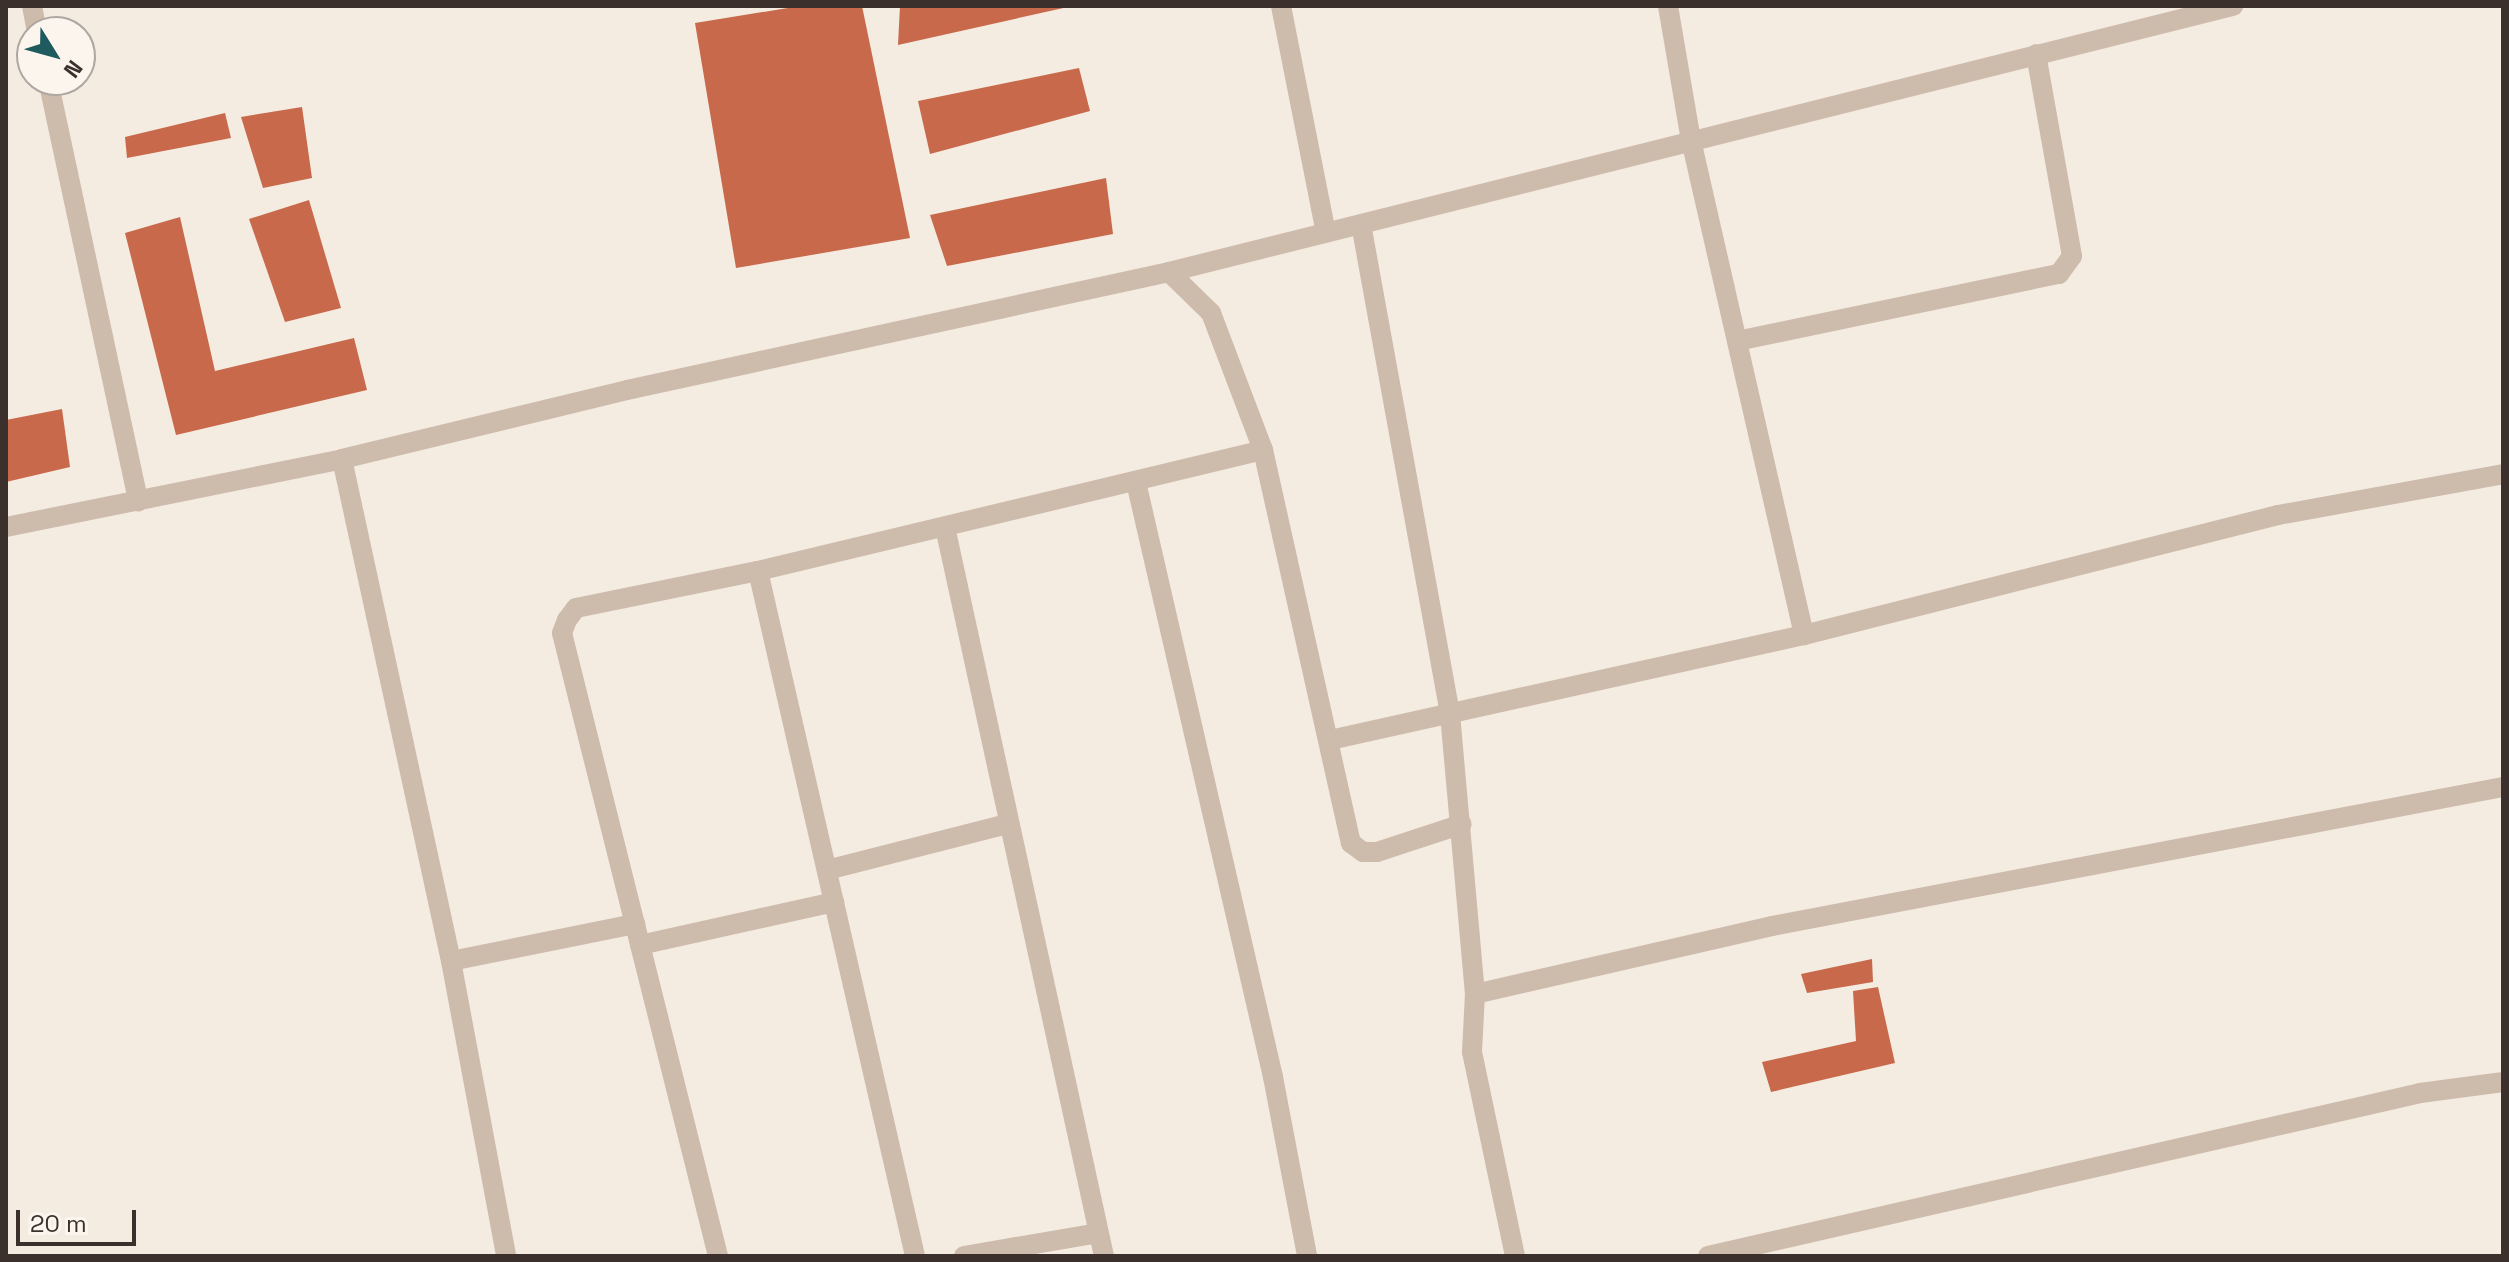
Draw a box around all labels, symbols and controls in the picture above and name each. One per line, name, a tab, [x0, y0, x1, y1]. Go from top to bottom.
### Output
north arrow	[16, 16, 96, 96]
text: N	[58, 55, 89, 84]
scale bar	[20, 1194, 140, 1244]
text: 20 m	[30, 1208, 87, 1239]

